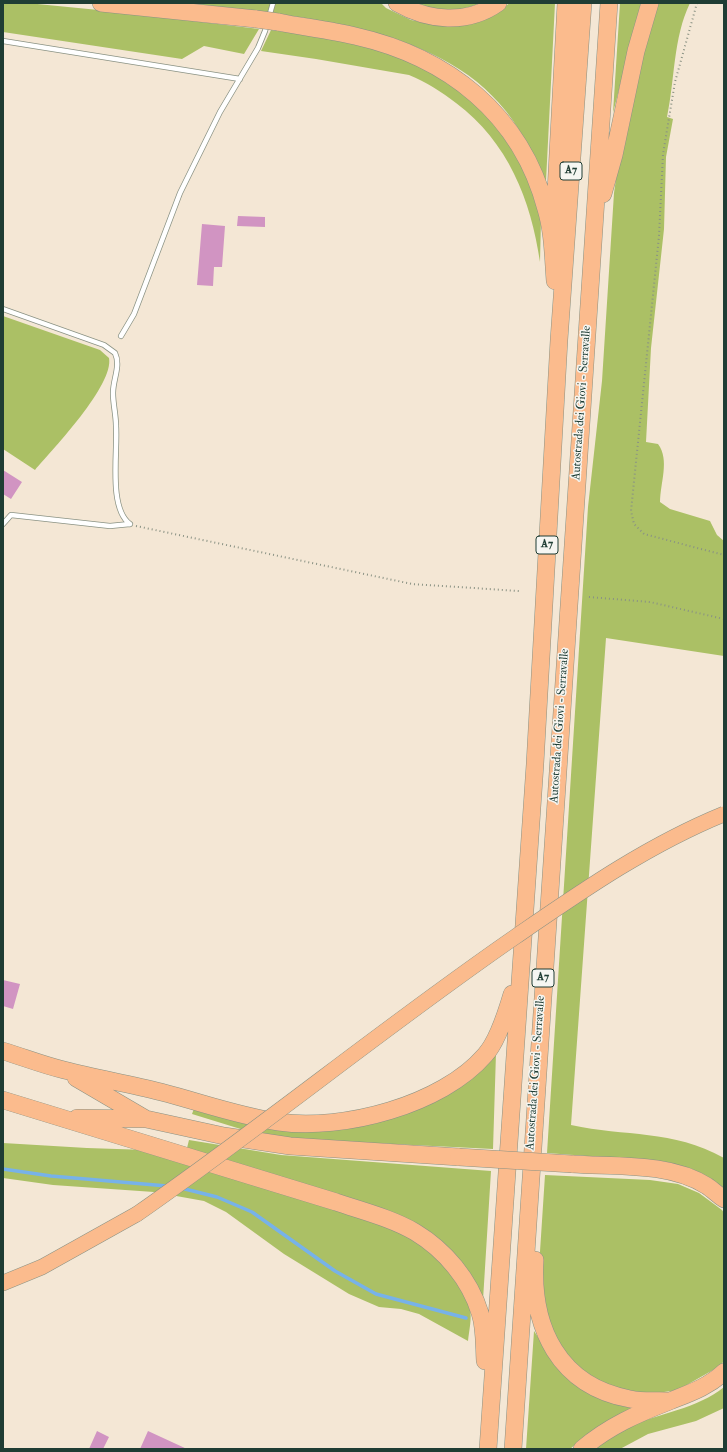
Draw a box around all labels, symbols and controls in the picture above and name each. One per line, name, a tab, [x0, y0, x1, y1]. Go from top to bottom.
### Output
road number: A7	[560, 162, 582, 180]
street label: Autostrada dei Giovi - Serravalle	[569, 325, 595, 481]
road number: A7	[536, 536, 558, 554]
street label: Autostrada dei Giovi - Serravalle	[547, 648, 573, 804]
road number: A7	[532, 969, 554, 987]
street label: Autostrada dei Giovi - Serravalle	[523, 995, 549, 1151]

